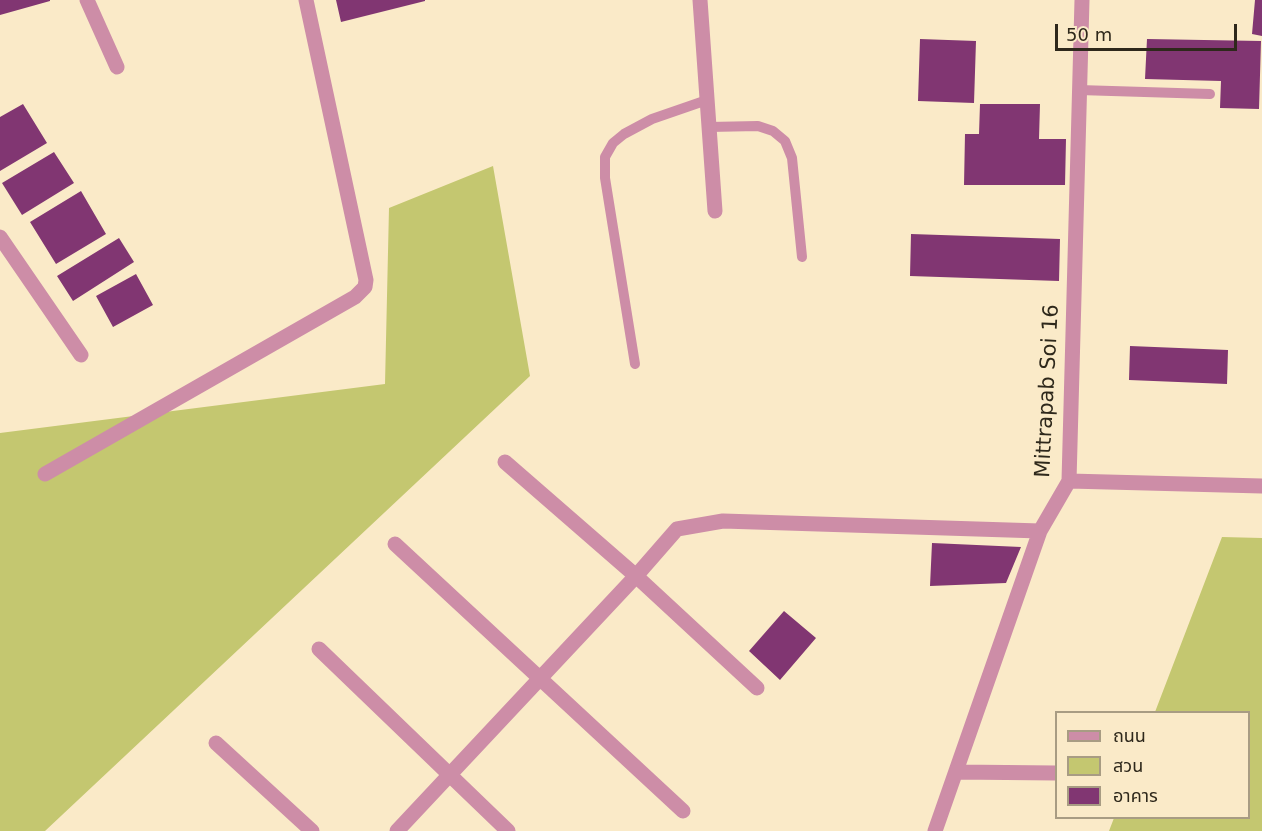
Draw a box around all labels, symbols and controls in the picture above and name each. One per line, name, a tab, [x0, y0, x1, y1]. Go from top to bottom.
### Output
scale bar	[1058, 12, 1240, 50]
text: 50 m	[1066, 24, 1112, 45]
street label: Mittrapab Soi 16	[1031, 304, 1065, 478]
legend	[1055, 711, 1250, 819]
text: ถนน	[1113, 725, 1146, 746]
text: สวน	[1113, 755, 1143, 776]
text: อาคาร	[1113, 785, 1158, 806]

